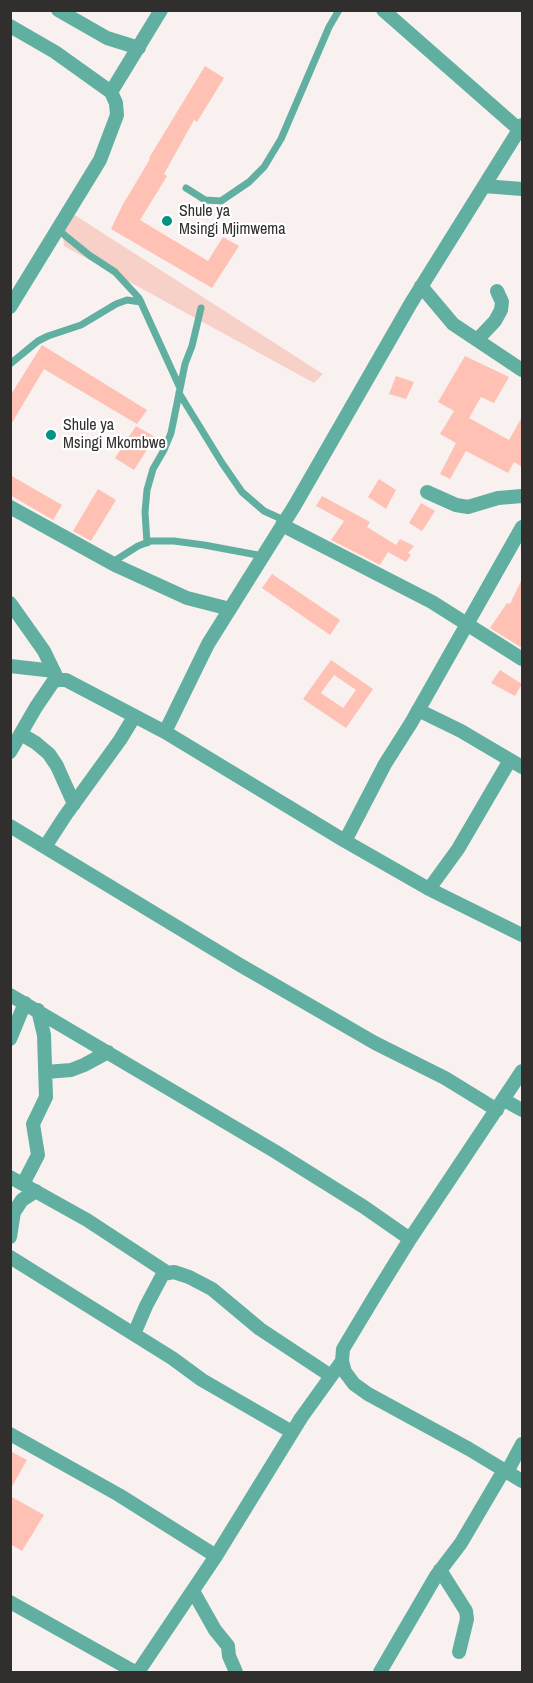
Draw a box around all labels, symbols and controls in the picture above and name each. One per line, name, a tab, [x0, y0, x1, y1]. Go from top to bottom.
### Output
place label: Shule ya Msingi Mjimwema	[179, 202, 285, 240]
marker: Shule ya Msingi Mjimwema	[160, 214, 174, 228]
place label: Shule ya Msingi Mkombwe	[63, 416, 166, 454]
marker: Shule ya Msingi Mkombwe	[44, 428, 58, 442]

